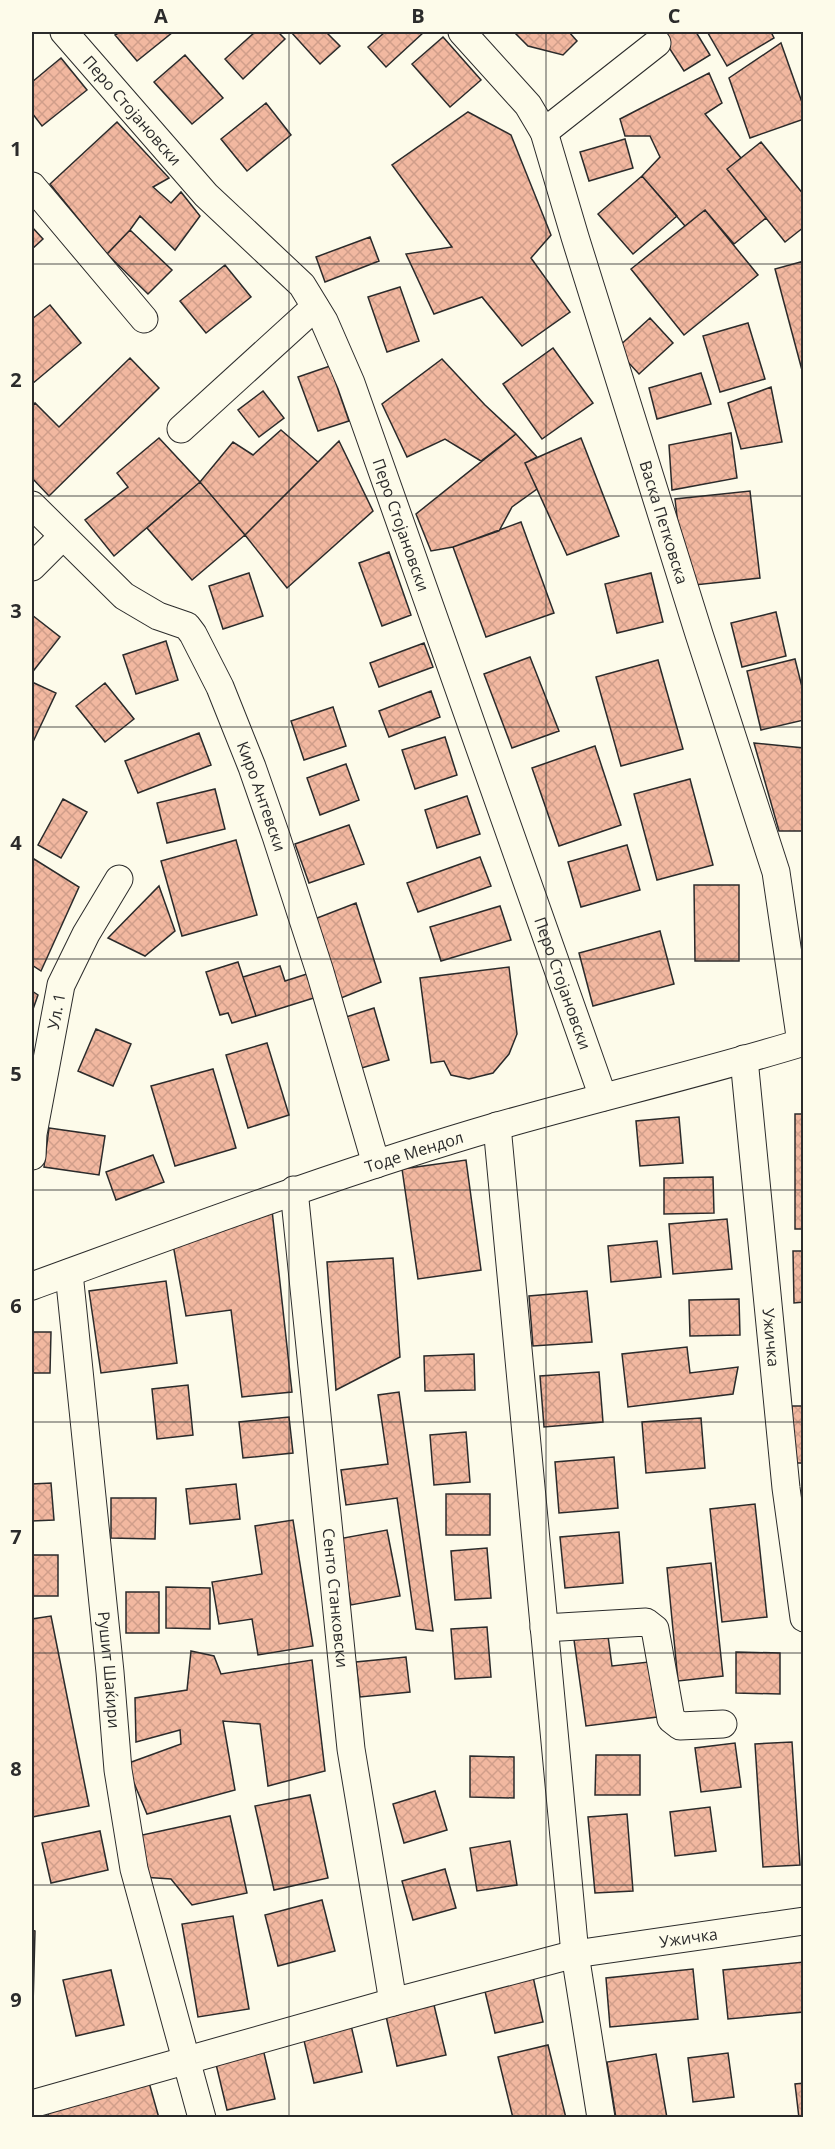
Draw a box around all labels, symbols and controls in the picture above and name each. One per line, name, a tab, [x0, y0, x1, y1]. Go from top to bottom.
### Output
text: A	[154, 2, 168, 29]
text: B	[411, 2, 425, 29]
text: C	[668, 2, 681, 29]
street label: Перо Стојановски	[78, 51, 186, 170]
text: 1	[10, 135, 22, 162]
text: 2	[10, 366, 22, 393]
street label: Перо Стојановски	[367, 455, 435, 594]
street label: Васка Петковска	[634, 458, 694, 587]
text: 3	[10, 597, 22, 624]
street label: Киро Антевски	[232, 738, 291, 854]
text: 4	[10, 829, 22, 856]
street label: Перо Стојановски	[529, 914, 596, 1053]
street label: Ул. 1	[42, 991, 70, 1031]
text: 5	[10, 1060, 22, 1087]
street label: Тоде Мендол	[362, 1126, 466, 1178]
text: 6	[10, 1292, 22, 1319]
street label: Ужичка	[757, 1307, 785, 1368]
text: 7	[10, 1523, 22, 1550]
street label: Сенто Станковски	[318, 1527, 354, 1669]
street label: Рушит Шаќири	[93, 1610, 126, 1729]
text: 8	[10, 1755, 22, 1782]
street label: Ужичка	[658, 1923, 719, 1953]
text: 9	[10, 1986, 22, 2013]

